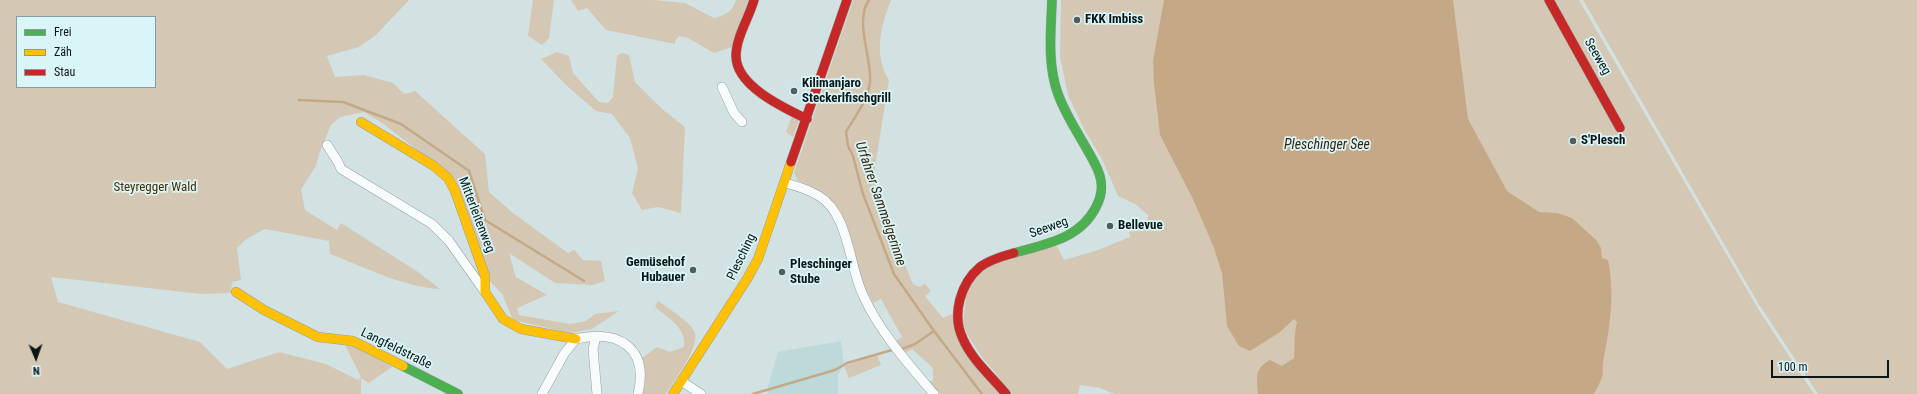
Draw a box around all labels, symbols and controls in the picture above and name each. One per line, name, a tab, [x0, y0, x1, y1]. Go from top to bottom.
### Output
place label: FKK Imbiss	[1085, 12, 1143, 28]
marker: FKK Imbiss	[1072, 15, 1082, 25]
legend	[16, 16, 156, 88]
text: Frei	[54, 25, 72, 39]
street label: Seeweg	[1580, 36, 1614, 78]
text: Zäh	[54, 45, 72, 59]
text: Stau	[54, 65, 75, 79]
place label: Kilimanjaro Steckerlfischgrill	[802, 76, 891, 107]
marker: Kilimanjaro Steckerlfischgrill	[789, 86, 799, 96]
place label: S'Plesch	[1581, 133, 1625, 149]
marker: S'Plesch	[1568, 136, 1578, 146]
water label: Pleschinger See	[1284, 137, 1370, 153]
water label: Urfahrer Sammelgerinne	[851, 140, 909, 268]
street label: Mitterleitenweg	[454, 175, 498, 255]
park label: Steyregger Wald	[113, 180, 197, 196]
street label: Seeweg	[1028, 214, 1070, 242]
place label: Bellevue	[1118, 218, 1163, 234]
marker: Bellevue	[1105, 221, 1115, 231]
street label: Plesching	[724, 231, 760, 283]
place label: Gemüsehof Hubauer	[626, 255, 685, 286]
place label: Pleschinger Stube	[790, 257, 852, 288]
marker: Gemüsehof Hubauer	[688, 265, 698, 275]
marker: Pleschinger Stube	[777, 267, 787, 277]
street label: Langfeldstraße	[358, 325, 434, 373]
north arrow	[16, 338, 56, 378]
scale bar	[1773, 352, 1891, 378]
text: 100 m	[1778, 360, 1808, 374]
text: N	[33, 364, 40, 377]

